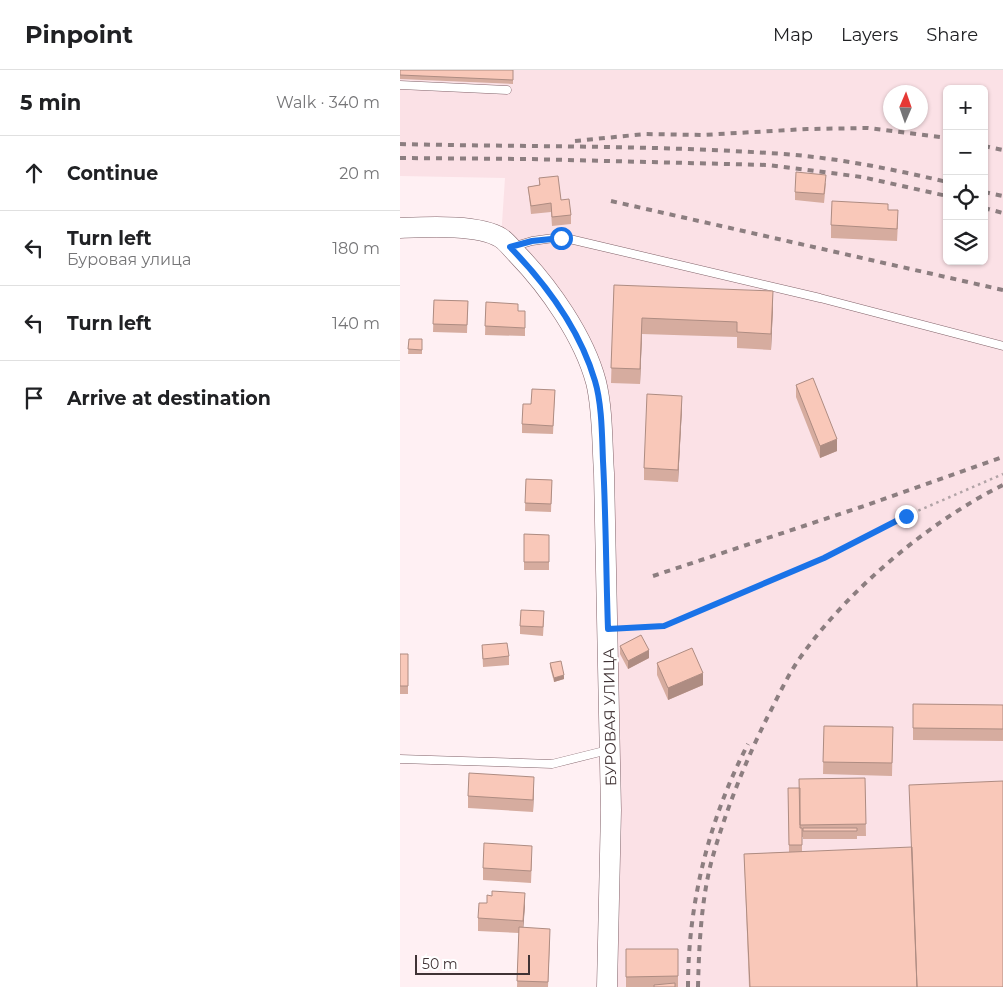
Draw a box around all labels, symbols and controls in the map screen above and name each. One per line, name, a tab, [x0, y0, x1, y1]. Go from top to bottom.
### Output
text: Pinpoint	[25, 20, 133, 49]
text: Map	[773, 24, 813, 46]
text: Layers	[841, 24, 898, 46]
text: Share	[926, 24, 978, 46]
north arrow	[883, 85, 928, 130]
map controls	[943, 85, 988, 265]
button: +	[943, 85, 988, 130]
text: 5 min	[20, 90, 81, 115]
text: Walk · 340 m	[276, 93, 380, 112]
button: −	[943, 130, 988, 175]
icon: ahead	[20, 159, 48, 187]
text: Continue	[67, 162, 158, 185]
text: 20 m	[339, 164, 380, 183]
button: locate	[943, 175, 988, 220]
button: layers	[943, 220, 988, 265]
text: Turn left	[67, 227, 152, 250]
route start	[550, 227, 573, 250]
icon: left	[20, 234, 48, 262]
text: 180 m	[332, 239, 380, 258]
text: Буровая улица	[67, 250, 191, 269]
icon: left	[20, 309, 48, 337]
text: Turn left	[67, 312, 152, 335]
text: 140 m	[332, 314, 380, 333]
icon: arrive	[20, 384, 48, 412]
text: Arrive at destination	[67, 387, 271, 410]
route end	[895, 505, 918, 528]
street label: БУРОВАЯ УЛИЦА	[599, 648, 620, 786]
scale bar	[415, 952, 530, 975]
text: 50 m	[422, 955, 458, 973]

